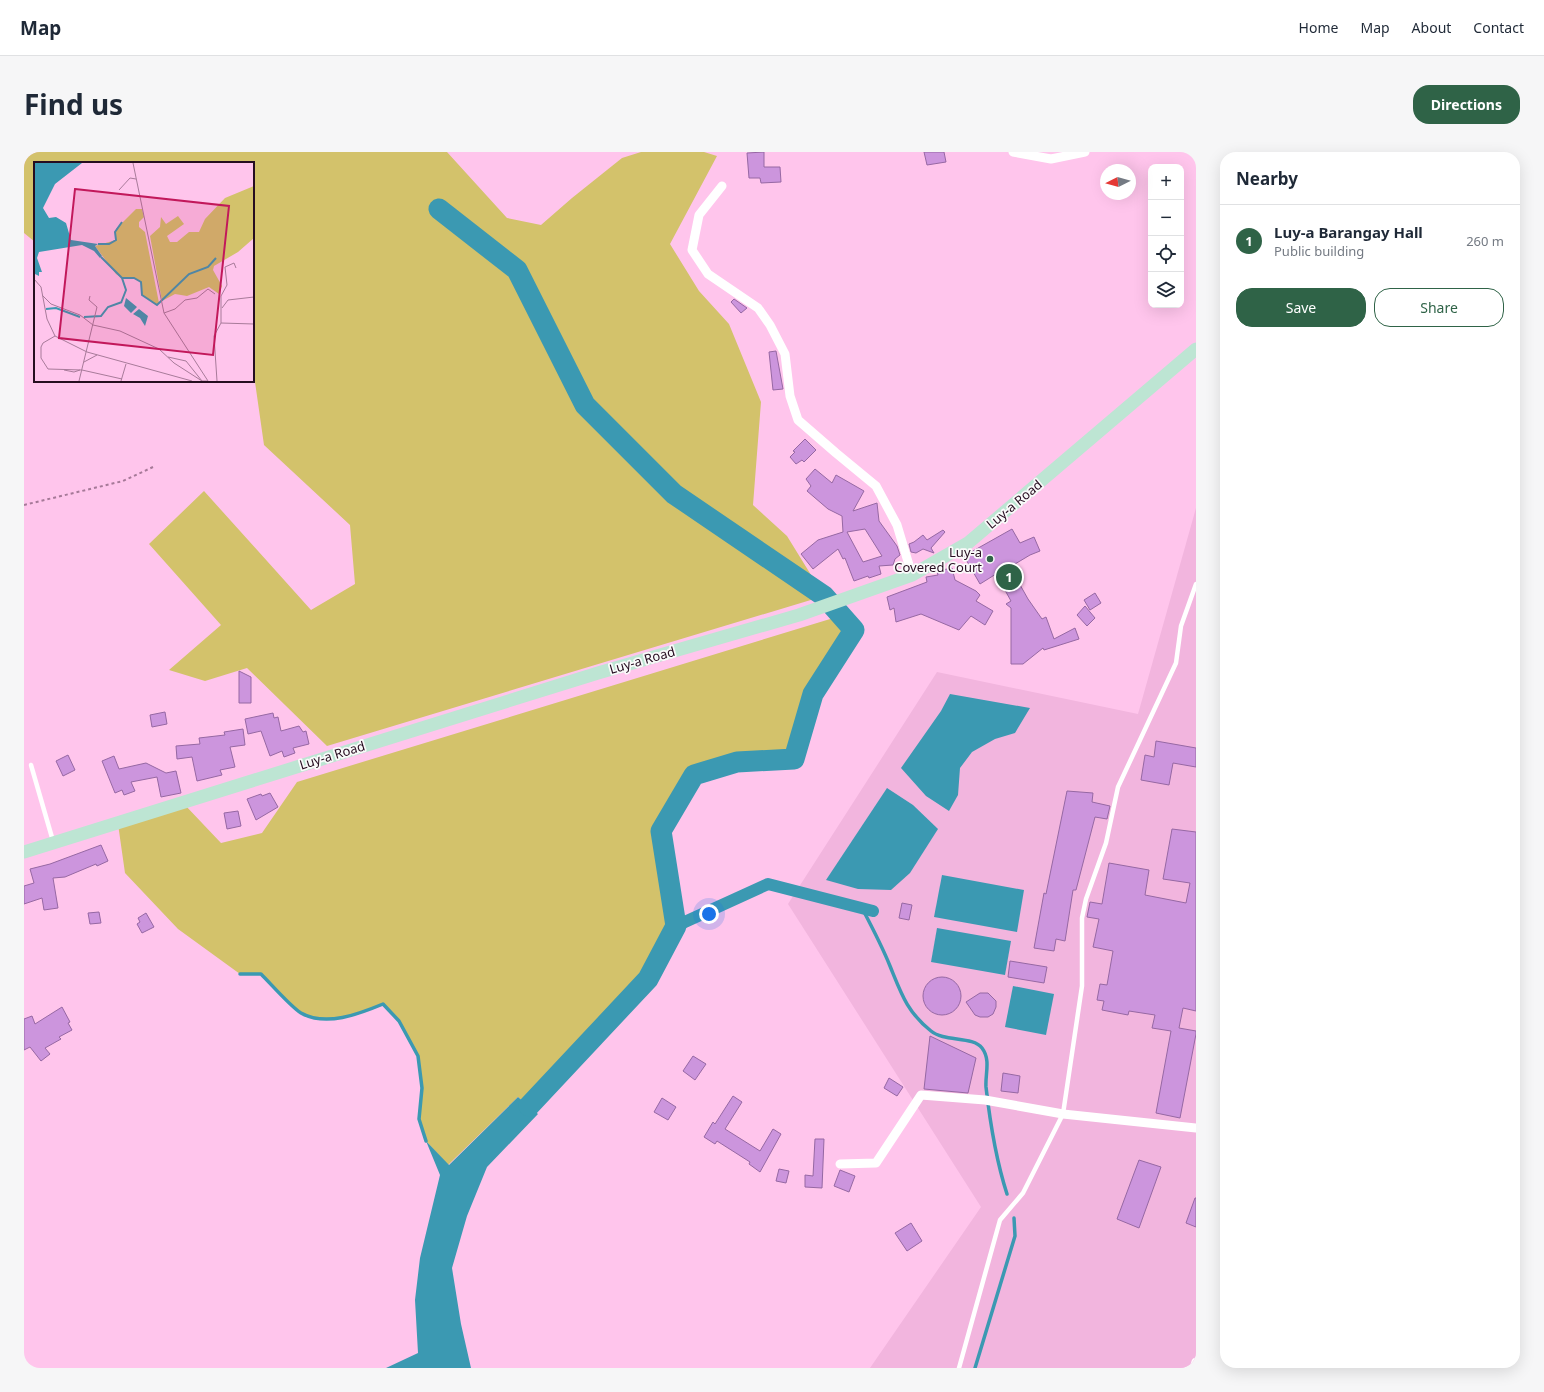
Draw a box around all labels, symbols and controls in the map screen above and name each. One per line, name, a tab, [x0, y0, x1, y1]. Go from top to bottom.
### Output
text: Map	[20, 15, 61, 41]
text: Home	[1299, 18, 1338, 37]
text: Map	[1360, 18, 1390, 37]
text: About	[1412, 18, 1451, 37]
text: Contact	[1473, 18, 1524, 37]
text: Find us	[24, 85, 123, 123]
button: Directions	[1413, 85, 1520, 124]
inset map	[34, 162, 254, 382]
north arrow	[1100, 164, 1136, 200]
map controls	[1148, 164, 1184, 308]
button: +	[1148, 164, 1184, 200]
text: Nearby	[1236, 167, 1298, 190]
button: −	[1148, 200, 1184, 236]
text: Luy-a Barangay Hall	[1274, 222, 1423, 242]
text: 1	[1245, 232, 1253, 250]
text: 260 m	[1466, 232, 1504, 250]
button: locate	[1148, 236, 1184, 272]
text: Public building	[1274, 242, 1364, 260]
button: layers	[1148, 272, 1184, 308]
button: Save	[1236, 288, 1366, 327]
button: Share	[1374, 288, 1504, 327]
street label: Luy-a Road	[982, 475, 1046, 533]
place label: Luy-a Covered Court	[894, 543, 982, 576]
marker: Luy-a Covered Court	[985, 554, 995, 564]
pin: 1	[996, 562, 1022, 592]
street label: Luy-a Road	[607, 642, 677, 678]
street label: Luy-a Road	[297, 737, 367, 773]
your location	[699, 904, 719, 924]

